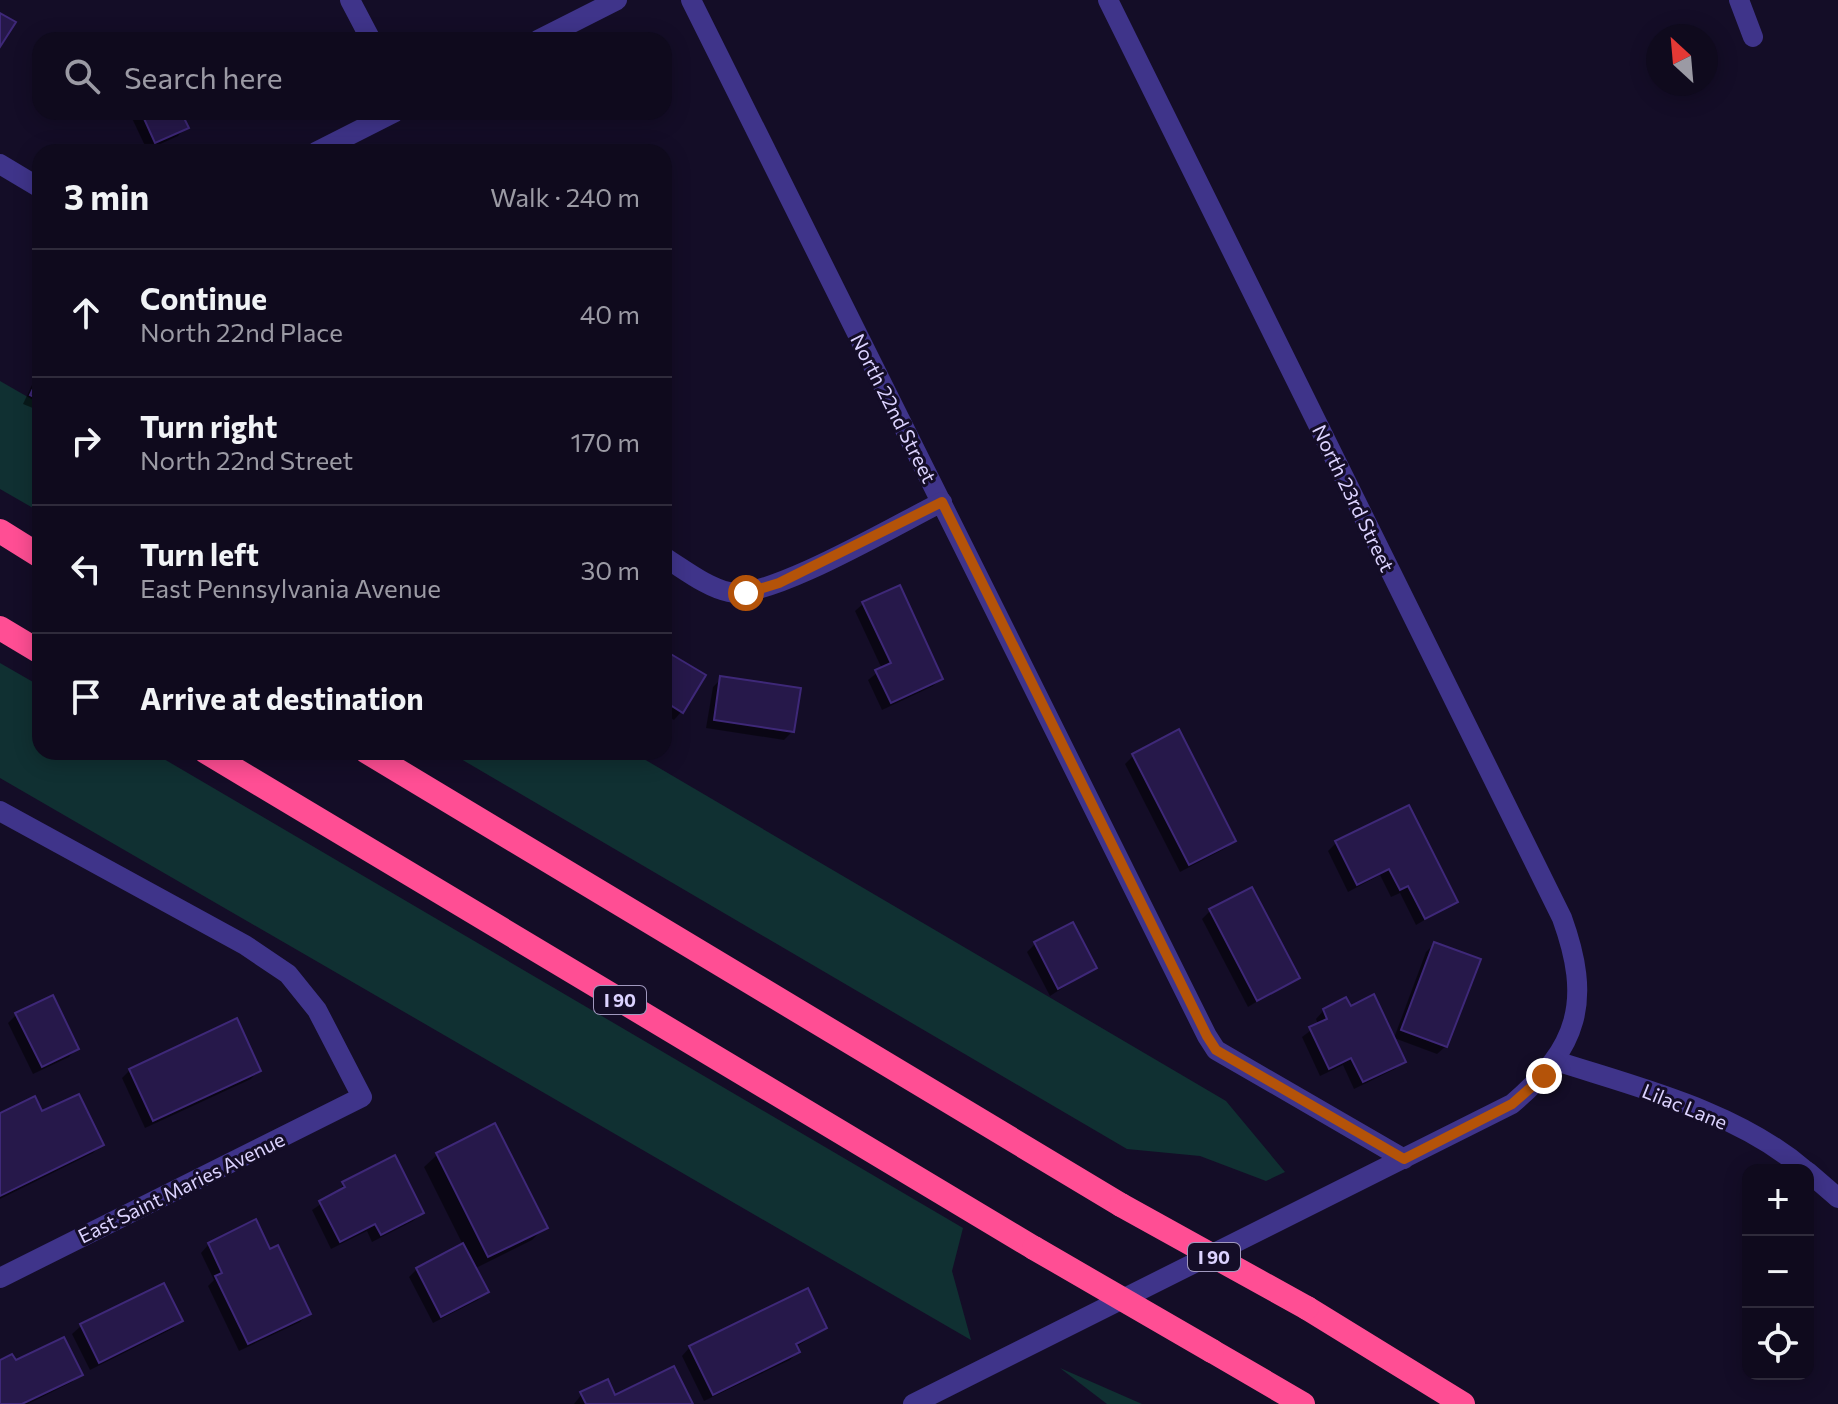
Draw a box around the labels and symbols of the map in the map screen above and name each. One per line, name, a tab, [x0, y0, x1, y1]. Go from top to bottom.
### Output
north arrow	[1646, 24, 1718, 96]
street label: North 22nd Street	[846, 329, 942, 487]
street label: North 23rd Street	[1308, 421, 1400, 575]
route start	[728, 575, 764, 611]
road number: I 90	[594, 986, 646, 1014]
route end	[1526, 1058, 1562, 1094]
street label: Lilac Lane	[1639, 1078, 1731, 1134]
street label: East Saint Maries Avenue	[74, 1126, 288, 1248]
road number: I 90	[1188, 1243, 1240, 1271]

